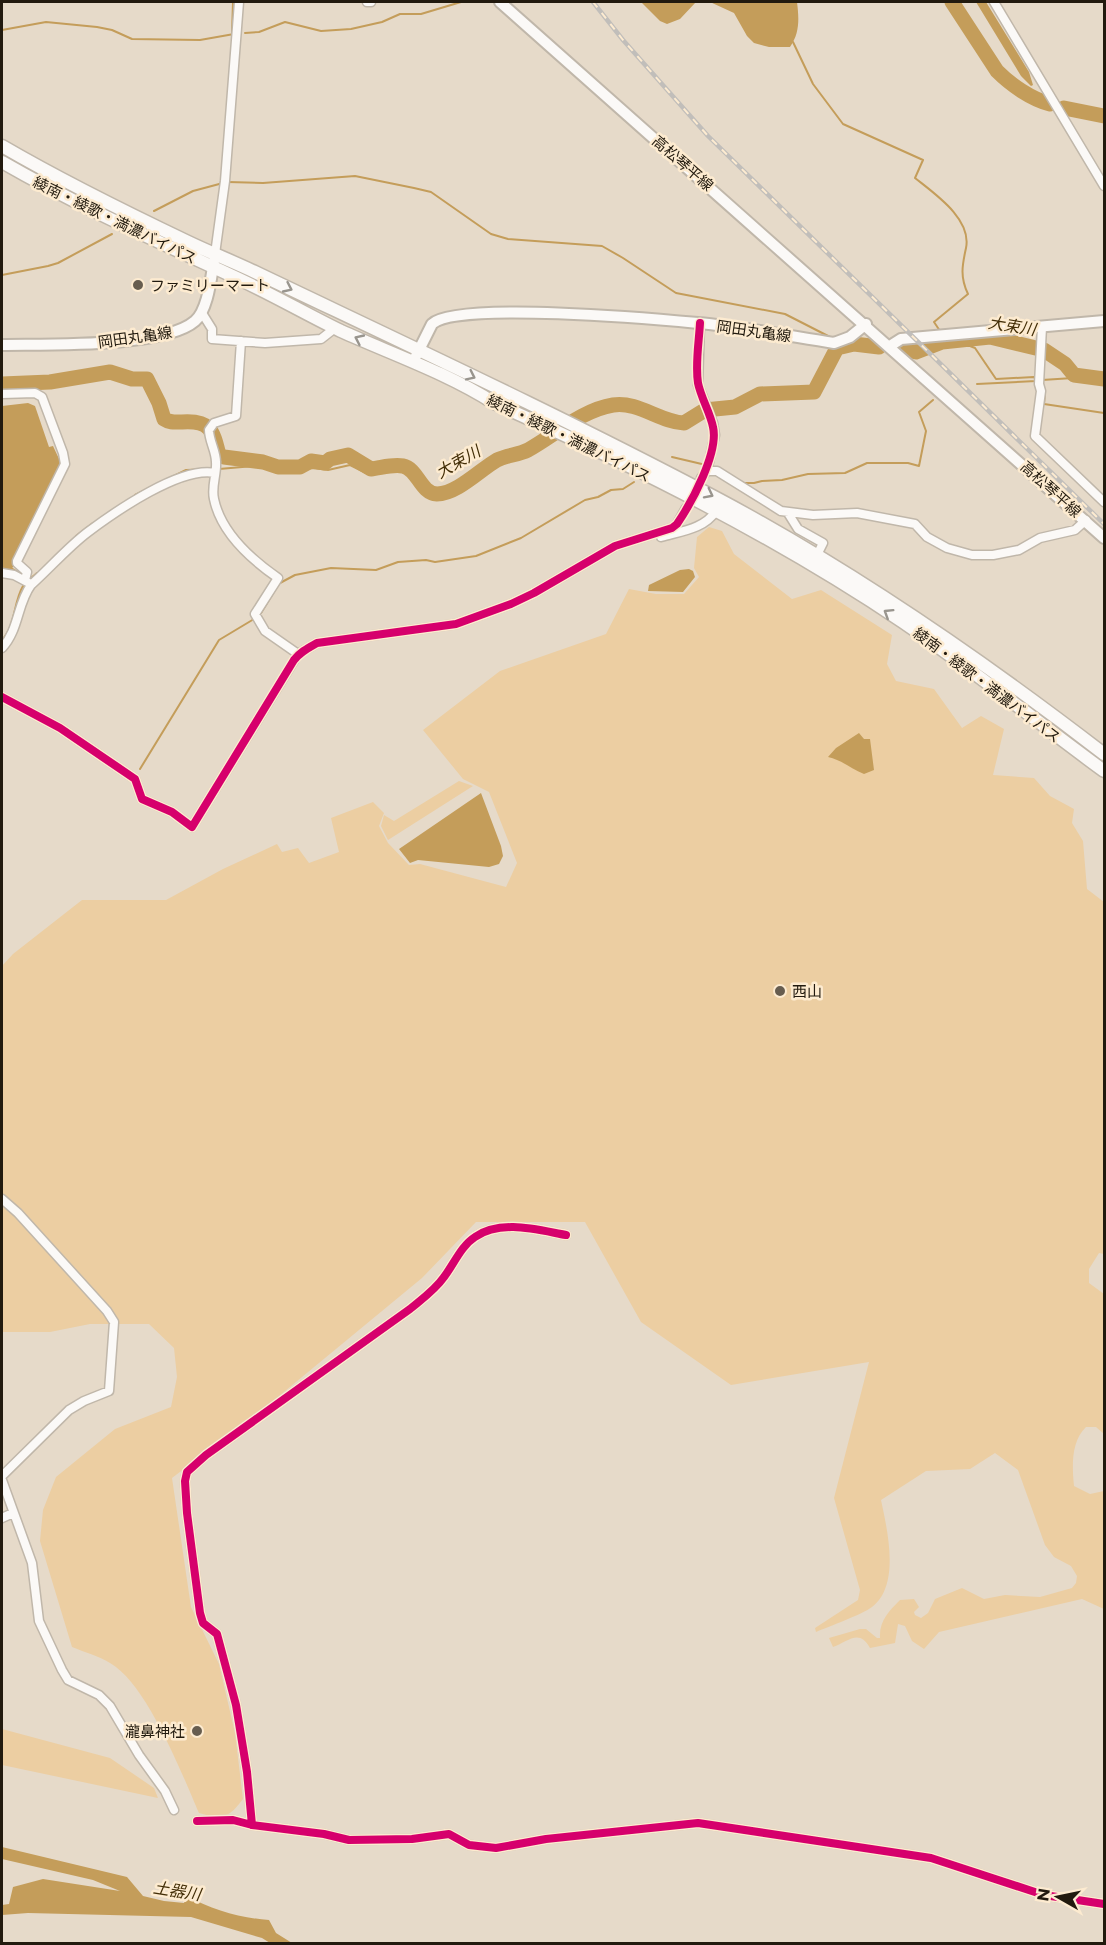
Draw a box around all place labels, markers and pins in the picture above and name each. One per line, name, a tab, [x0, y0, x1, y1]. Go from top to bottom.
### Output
place label: ファミリーマート	[150, 276, 270, 295]
marker: ファミリーマート	[131, 278, 145, 292]
place label: 西山	[792, 982, 822, 1001]
marker: 西山	[773, 984, 787, 998]
place label: 瀧鼻神社	[125, 1722, 185, 1741]
marker: 瀧鼻神社	[190, 1724, 204, 1738]

